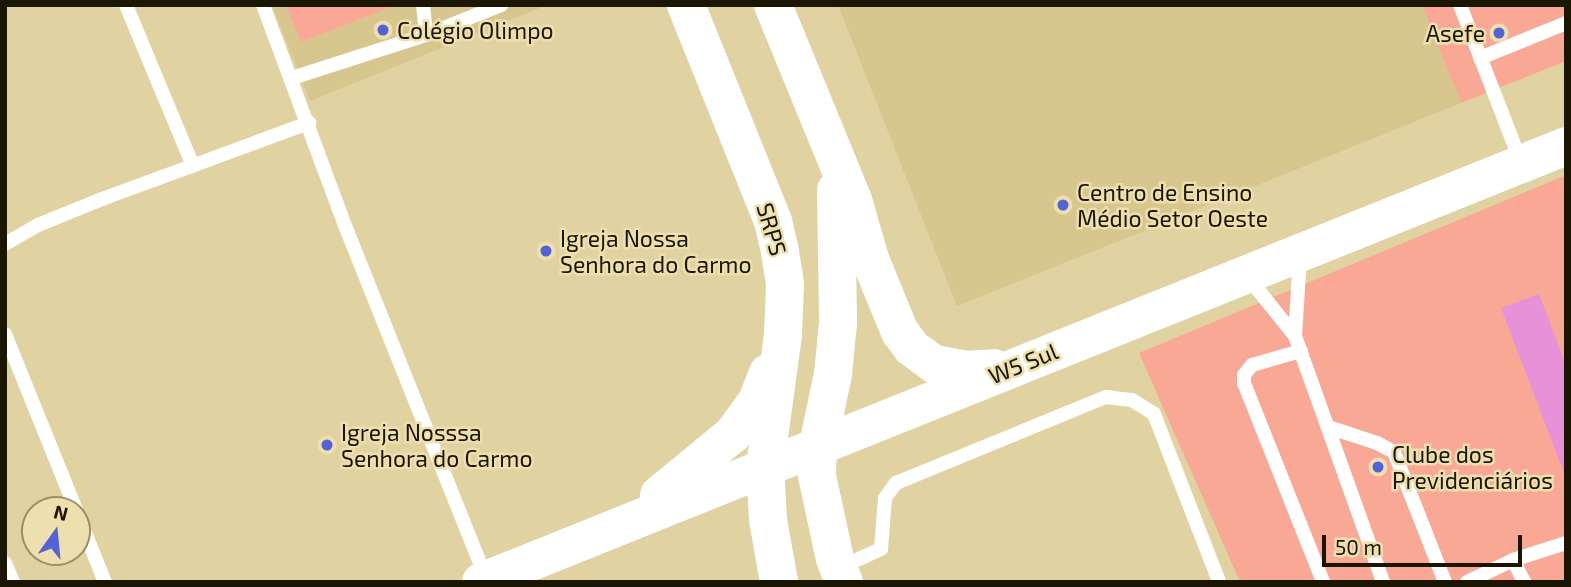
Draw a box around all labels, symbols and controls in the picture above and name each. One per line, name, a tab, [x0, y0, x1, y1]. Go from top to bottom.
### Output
place label: Colégio Olimpo	[397, 16, 554, 44]
place label: Asefe	[1426, 19, 1485, 47]
marker: Colégio Olimpo	[375, 22, 391, 38]
marker: Asefe	[1491, 25, 1507, 41]
place label: Centro de Ensino Médio Setor Oeste	[1077, 178, 1269, 232]
marker: Centro de Ensino Médio Setor Oeste	[1055, 197, 1071, 213]
street label: SRPS	[751, 199, 793, 259]
place label: Igreja Nossa Senhora do Carmo	[560, 224, 752, 278]
marker: Igreja Nossa Senhora do Carmo	[538, 243, 554, 259]
street label: W5 Sul	[984, 337, 1062, 389]
place label: Igreja Nosssa Senhora do Carmo	[341, 418, 533, 472]
marker: Igreja Nosssa Senhora do Carmo	[319, 437, 335, 453]
place label: Clube dos Previdenciários	[1392, 440, 1553, 494]
marker: Clube dos Previdenciários	[1370, 459, 1386, 475]
north arrow	[21, 496, 91, 566]
text: N	[51, 499, 71, 525]
scale bar	[1326, 520, 1526, 564]
text: 50 m	[1335, 534, 1382, 559]

